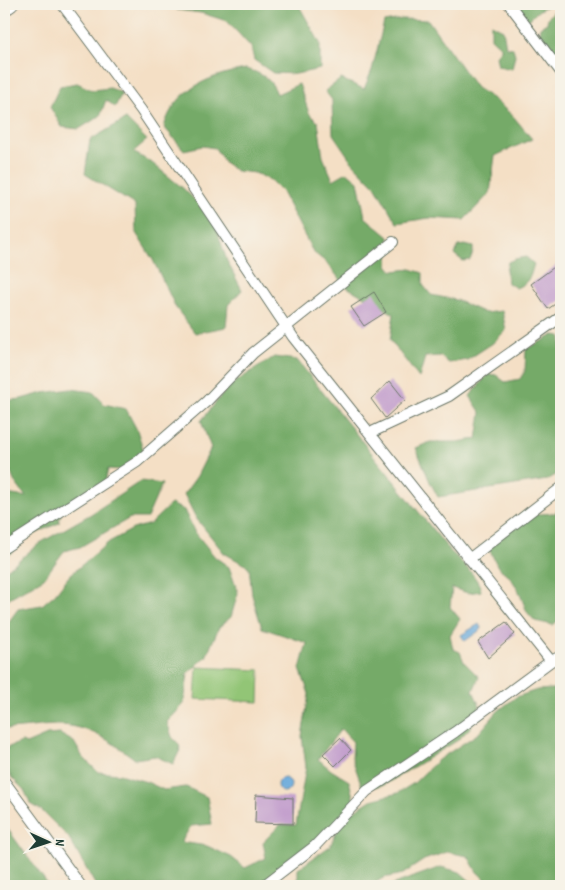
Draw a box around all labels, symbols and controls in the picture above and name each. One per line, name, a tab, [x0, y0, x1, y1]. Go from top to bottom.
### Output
north arrow	[22, 818, 72, 868]
text: N	[49, 839, 69, 847]

